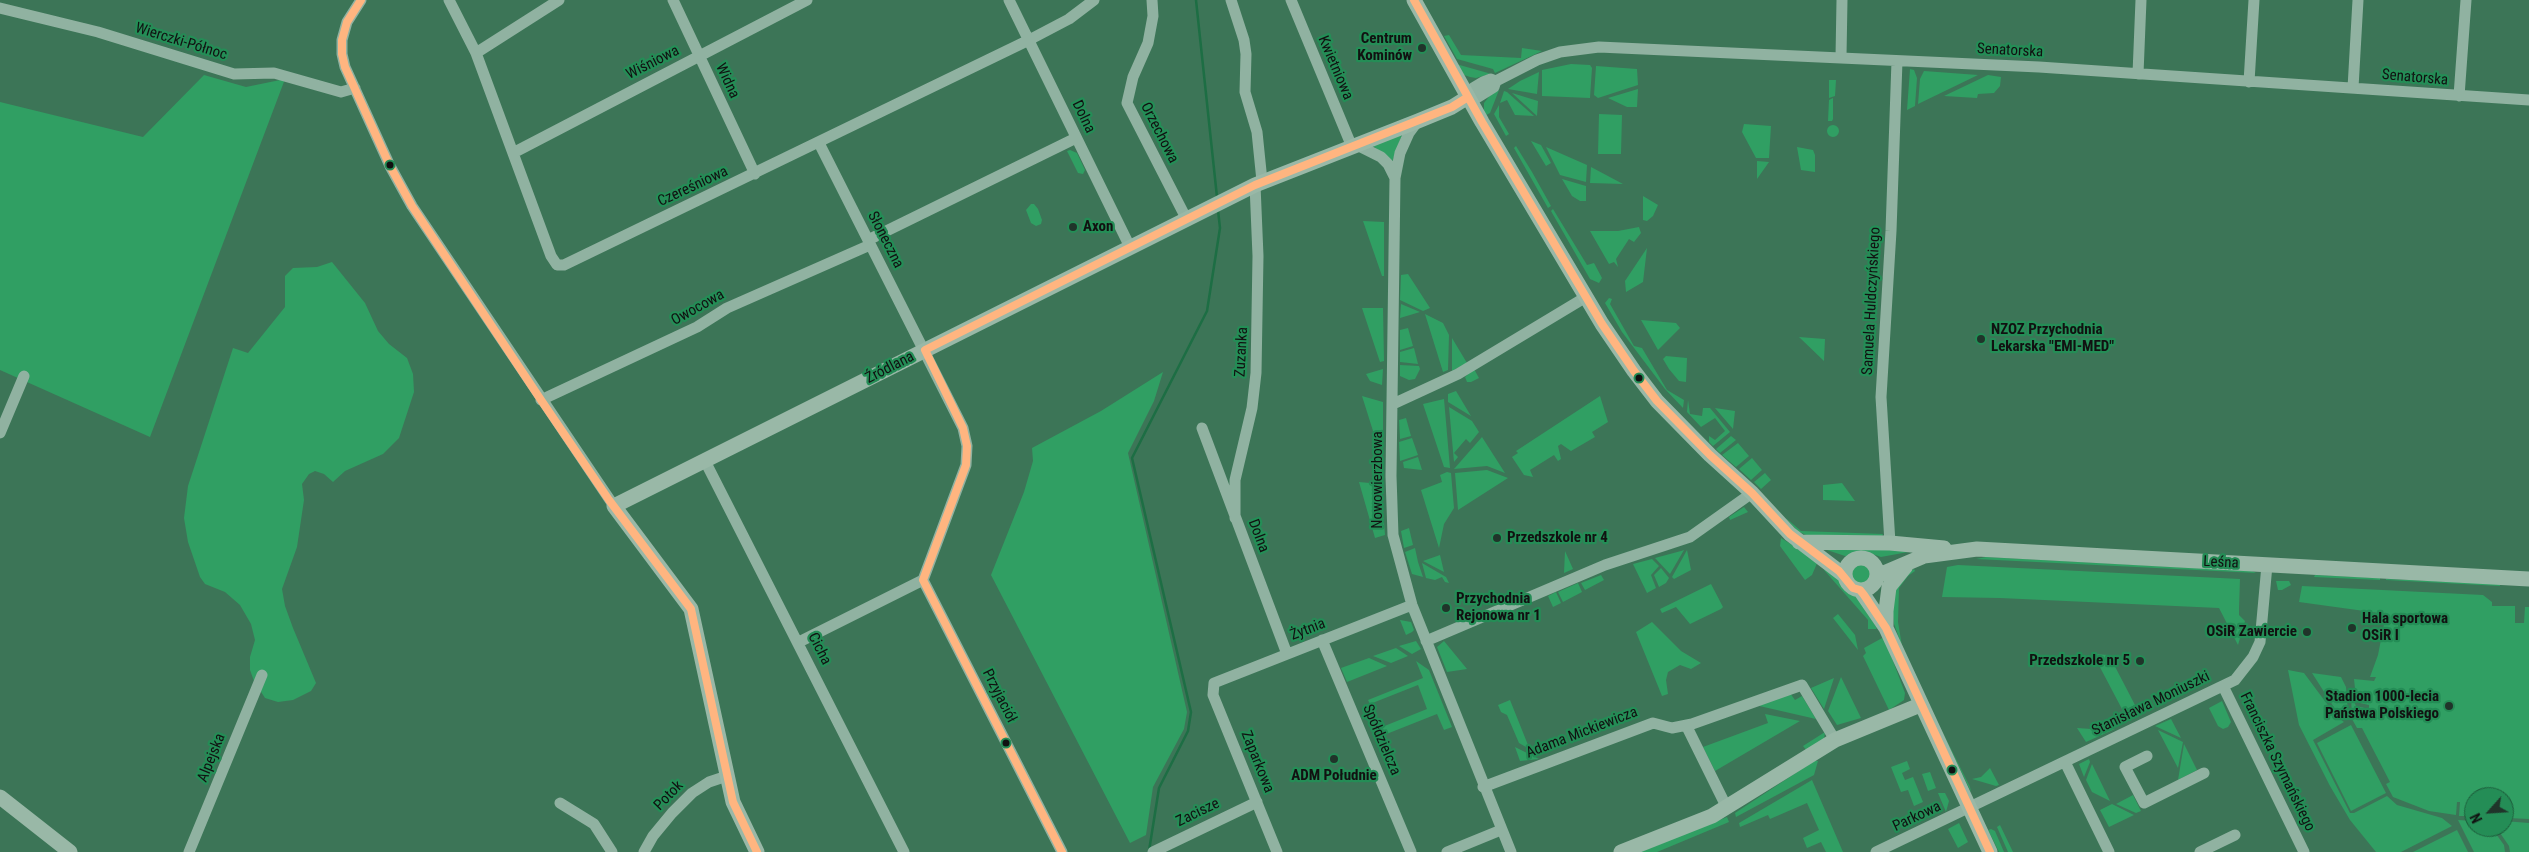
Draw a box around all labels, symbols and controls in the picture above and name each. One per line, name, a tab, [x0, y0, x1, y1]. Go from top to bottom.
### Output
street label: Wierczki-Północ	[133, 20, 229, 64]
place label: Centrum Kominów	[1357, 30, 1412, 65]
street label: Kwietniowa	[1314, 33, 1356, 103]
street label: Senatorska	[1976, 40, 2044, 62]
street label: Wiśniowa	[624, 42, 682, 84]
marker: Centrum Kominów	[1416, 42, 1428, 54]
street label: Widna	[711, 61, 743, 101]
street label: Senatorska	[2381, 66, 2449, 90]
street label: Dolna	[1067, 98, 1099, 136]
street label: Orzechowa	[1136, 100, 1182, 166]
unlabelled marker	[385, 160, 395, 170]
street label: Czereśniowa	[655, 163, 731, 211]
street label: Słoneczna	[863, 209, 907, 271]
place label: Axon	[1083, 218, 1113, 236]
marker: Axon	[1067, 221, 1079, 233]
street label: Samuela Huldczyńskiego	[1859, 227, 1885, 375]
street label: Owocowa	[668, 286, 728, 330]
place label: NZOZ Przychodnia Lekarska "EMI-MED"	[1991, 321, 2114, 356]
street label: Zuzanka	[1232, 327, 1252, 377]
marker: NZOZ Przychodnia Lekarska "EMI-MED"	[1975, 333, 1987, 345]
street label: Źródlana	[863, 348, 917, 388]
unlabelled marker	[1634, 373, 1644, 383]
street label: Nowowierzbowa	[1369, 431, 1387, 529]
street label: Dolna	[1244, 517, 1272, 555]
place label: Przedszkole nr 4	[1507, 529, 1608, 547]
marker: Przedszkole nr 4	[1491, 532, 1503, 544]
street label: Leśna	[2203, 553, 2239, 573]
place label: Przychodnia Rejonowa nr 1	[1456, 590, 1541, 625]
marker: Przychodnia Rejonowa nr 1	[1440, 602, 1452, 614]
place label: Hala sportowa OSiR I	[2362, 610, 2448, 645]
street label: Żytnia	[1288, 615, 1328, 645]
marker: Hala sportowa OSiR I	[2346, 622, 2358, 634]
place label: OSiR Zawiercie	[2206, 623, 2297, 641]
marker: OSiR Zawiercie	[2301, 626, 2313, 638]
street label: Cicha	[803, 630, 835, 668]
place label: Przedszkole nr 5	[2029, 652, 2130, 670]
marker: Przedszkole nr 5	[2134, 655, 2146, 667]
street label: Przyjaciół	[978, 666, 1020, 726]
street label: Stanisława Moniuszki	[2089, 668, 2213, 740]
place label: Stadion 1000-lecia Państwa Polskiego	[2325, 688, 2439, 723]
street label: Franciszka Szymańskiego	[2236, 690, 2318, 834]
marker: Stadion 1000-lecia Państwa Polskiego	[2443, 700, 2455, 712]
street label: Spółdzielcza	[1358, 702, 1404, 778]
street label: Adama Mickiewicza	[1524, 703, 1640, 763]
street label: Zaparkowa	[1236, 728, 1278, 796]
street label: Alpejska	[194, 731, 230, 785]
unlabelled marker	[1001, 738, 1011, 748]
marker: ADM Południe	[1328, 753, 1340, 765]
unlabelled marker	[1947, 765, 1957, 775]
place label: ADM Południe	[1291, 767, 1377, 785]
street label: Potok	[651, 777, 687, 815]
north arrow	[2464, 787, 2514, 837]
street label: Zacisze	[1173, 795, 1223, 831]
street label: Parkowa	[1890, 798, 1944, 836]
text: N	[2467, 811, 2485, 826]

